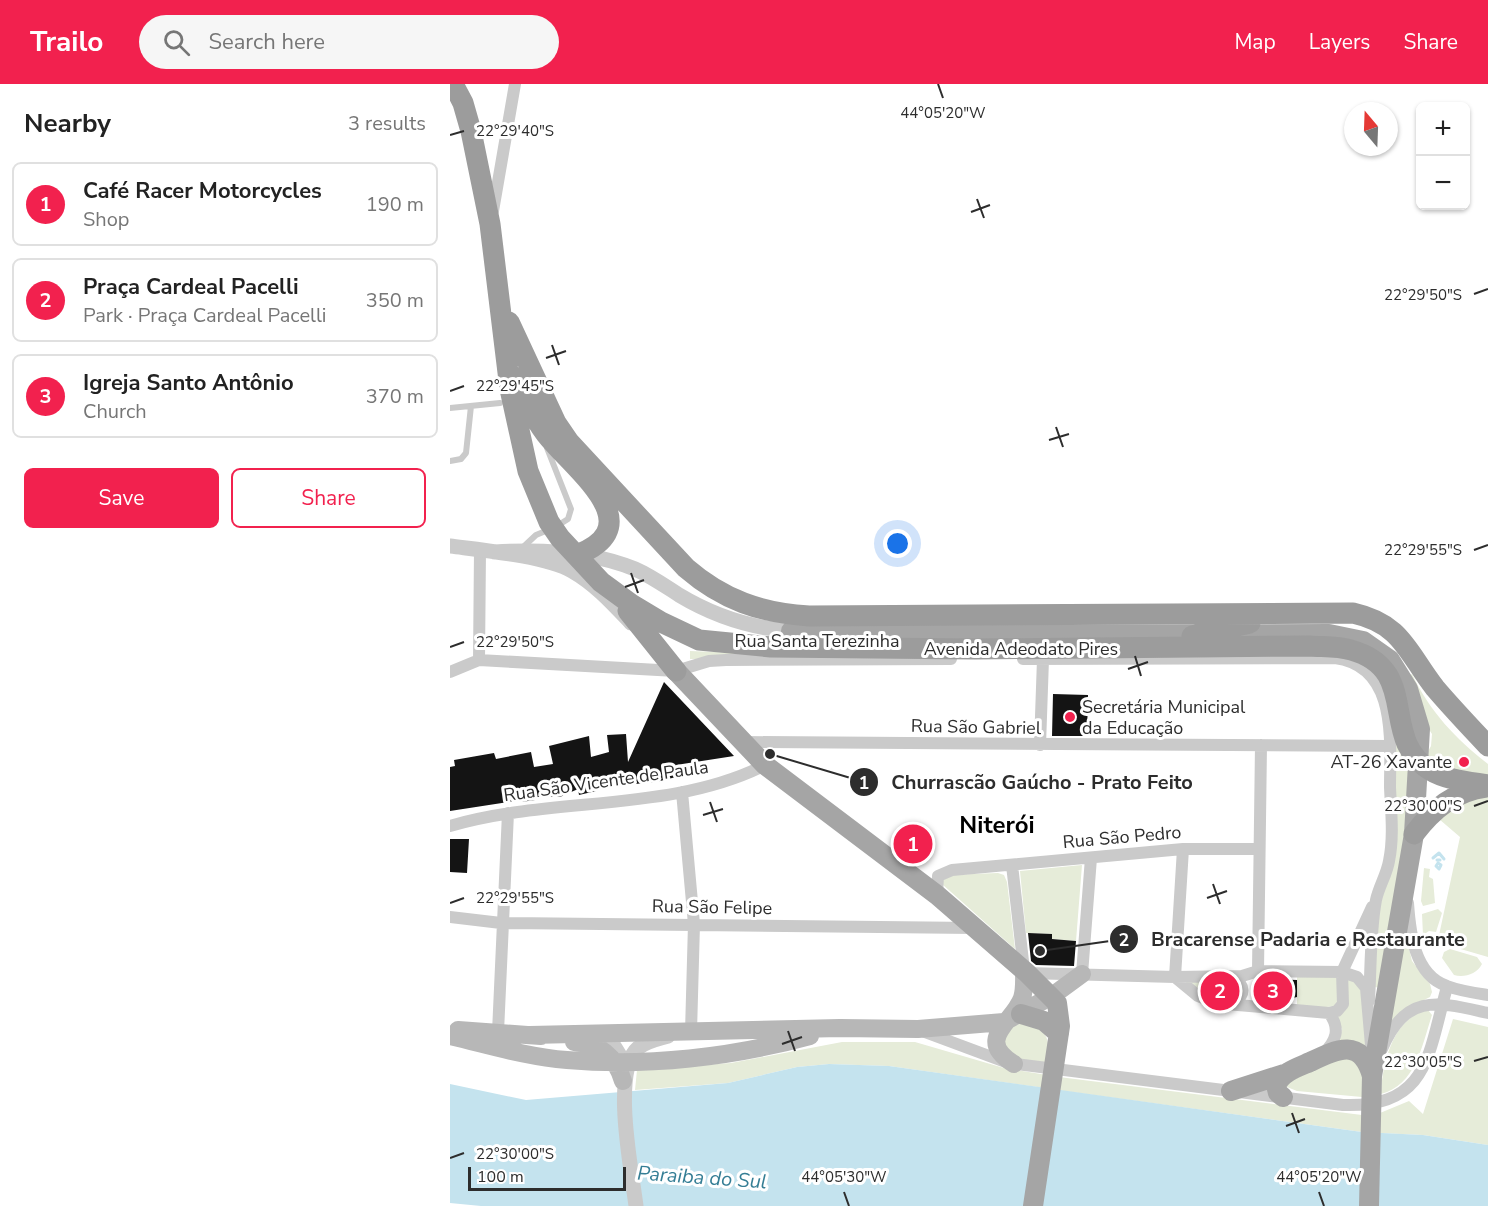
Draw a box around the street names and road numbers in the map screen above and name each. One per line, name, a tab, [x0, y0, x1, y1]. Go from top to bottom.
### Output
street label: Rua Santa Terezinha	[734, 629, 900, 653]
street label: Avenida Adeodato Pires	[924, 637, 1118, 661]
street label: Rua São Gabriel	[911, 714, 1042, 740]
street label: Rua São Vicente de Paula	[502, 755, 710, 807]
street label: Rua São Pedro	[1062, 820, 1182, 854]
street label: Rua São Felipe	[652, 894, 772, 920]

